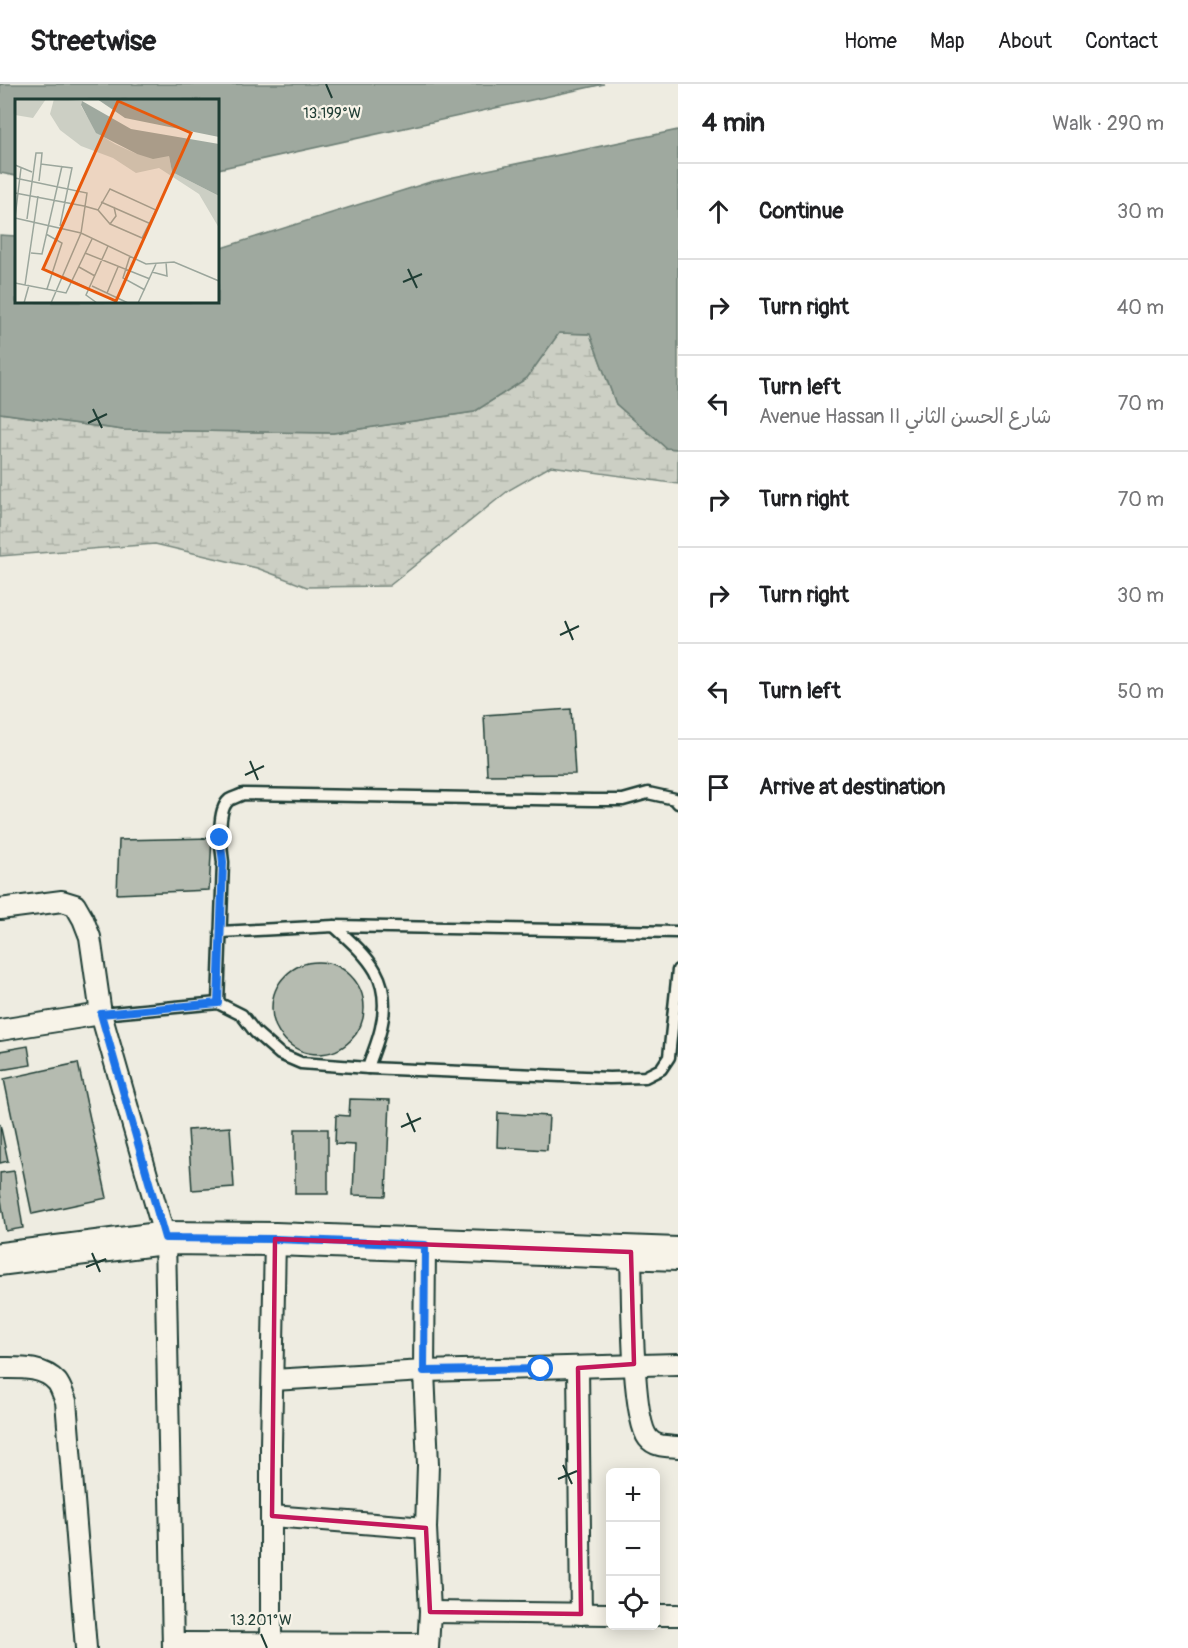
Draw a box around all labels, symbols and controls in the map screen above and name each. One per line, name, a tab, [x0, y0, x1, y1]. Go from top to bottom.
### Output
text: Streetwise	[30, 24, 156, 59]
text: Home	[844, 28, 897, 55]
text: Map	[930, 28, 965, 55]
text: About	[998, 28, 1052, 55]
text: Contact	[1085, 28, 1158, 55]
inset map	[15, 99, 219, 303]
text: 13.199°W	[303, 104, 361, 123]
text: 4 min	[702, 107, 765, 139]
text: Walk · 290 m	[1052, 111, 1164, 136]
icon: ahead	[702, 195, 735, 228]
text: Continue	[759, 197, 843, 225]
text: 30 m	[1117, 199, 1164, 224]
icon: right	[702, 291, 735, 324]
text: Turn right	[759, 293, 849, 321]
text: 40 m	[1117, 295, 1164, 320]
text: Turn left	[759, 373, 841, 401]
icon: left	[702, 387, 735, 420]
text: 70 m	[1118, 391, 1164, 416]
text: Avenue Hassan II شارع الحسن الثاني	[759, 404, 1052, 429]
icon: right	[702, 483, 735, 516]
text: Turn right	[759, 485, 849, 513]
text: 70 m	[1118, 487, 1164, 512]
icon: right	[702, 579, 735, 612]
text: Turn right	[759, 581, 849, 609]
text: 30 m	[1117, 583, 1164, 608]
icon: left	[702, 675, 735, 708]
text: Turn left	[759, 677, 841, 705]
text: 50 m	[1117, 679, 1164, 704]
icon: arrive	[702, 771, 735, 804]
text: Arrive at destination	[759, 773, 945, 801]
route end	[206, 824, 232, 850]
route start	[527, 1355, 553, 1381]
map controls	[606, 1468, 660, 1630]
button: +	[606, 1468, 660, 1522]
button: −	[606, 1522, 660, 1576]
button: locate	[606, 1576, 660, 1630]
text: 13.201°W	[230, 1611, 292, 1630]

